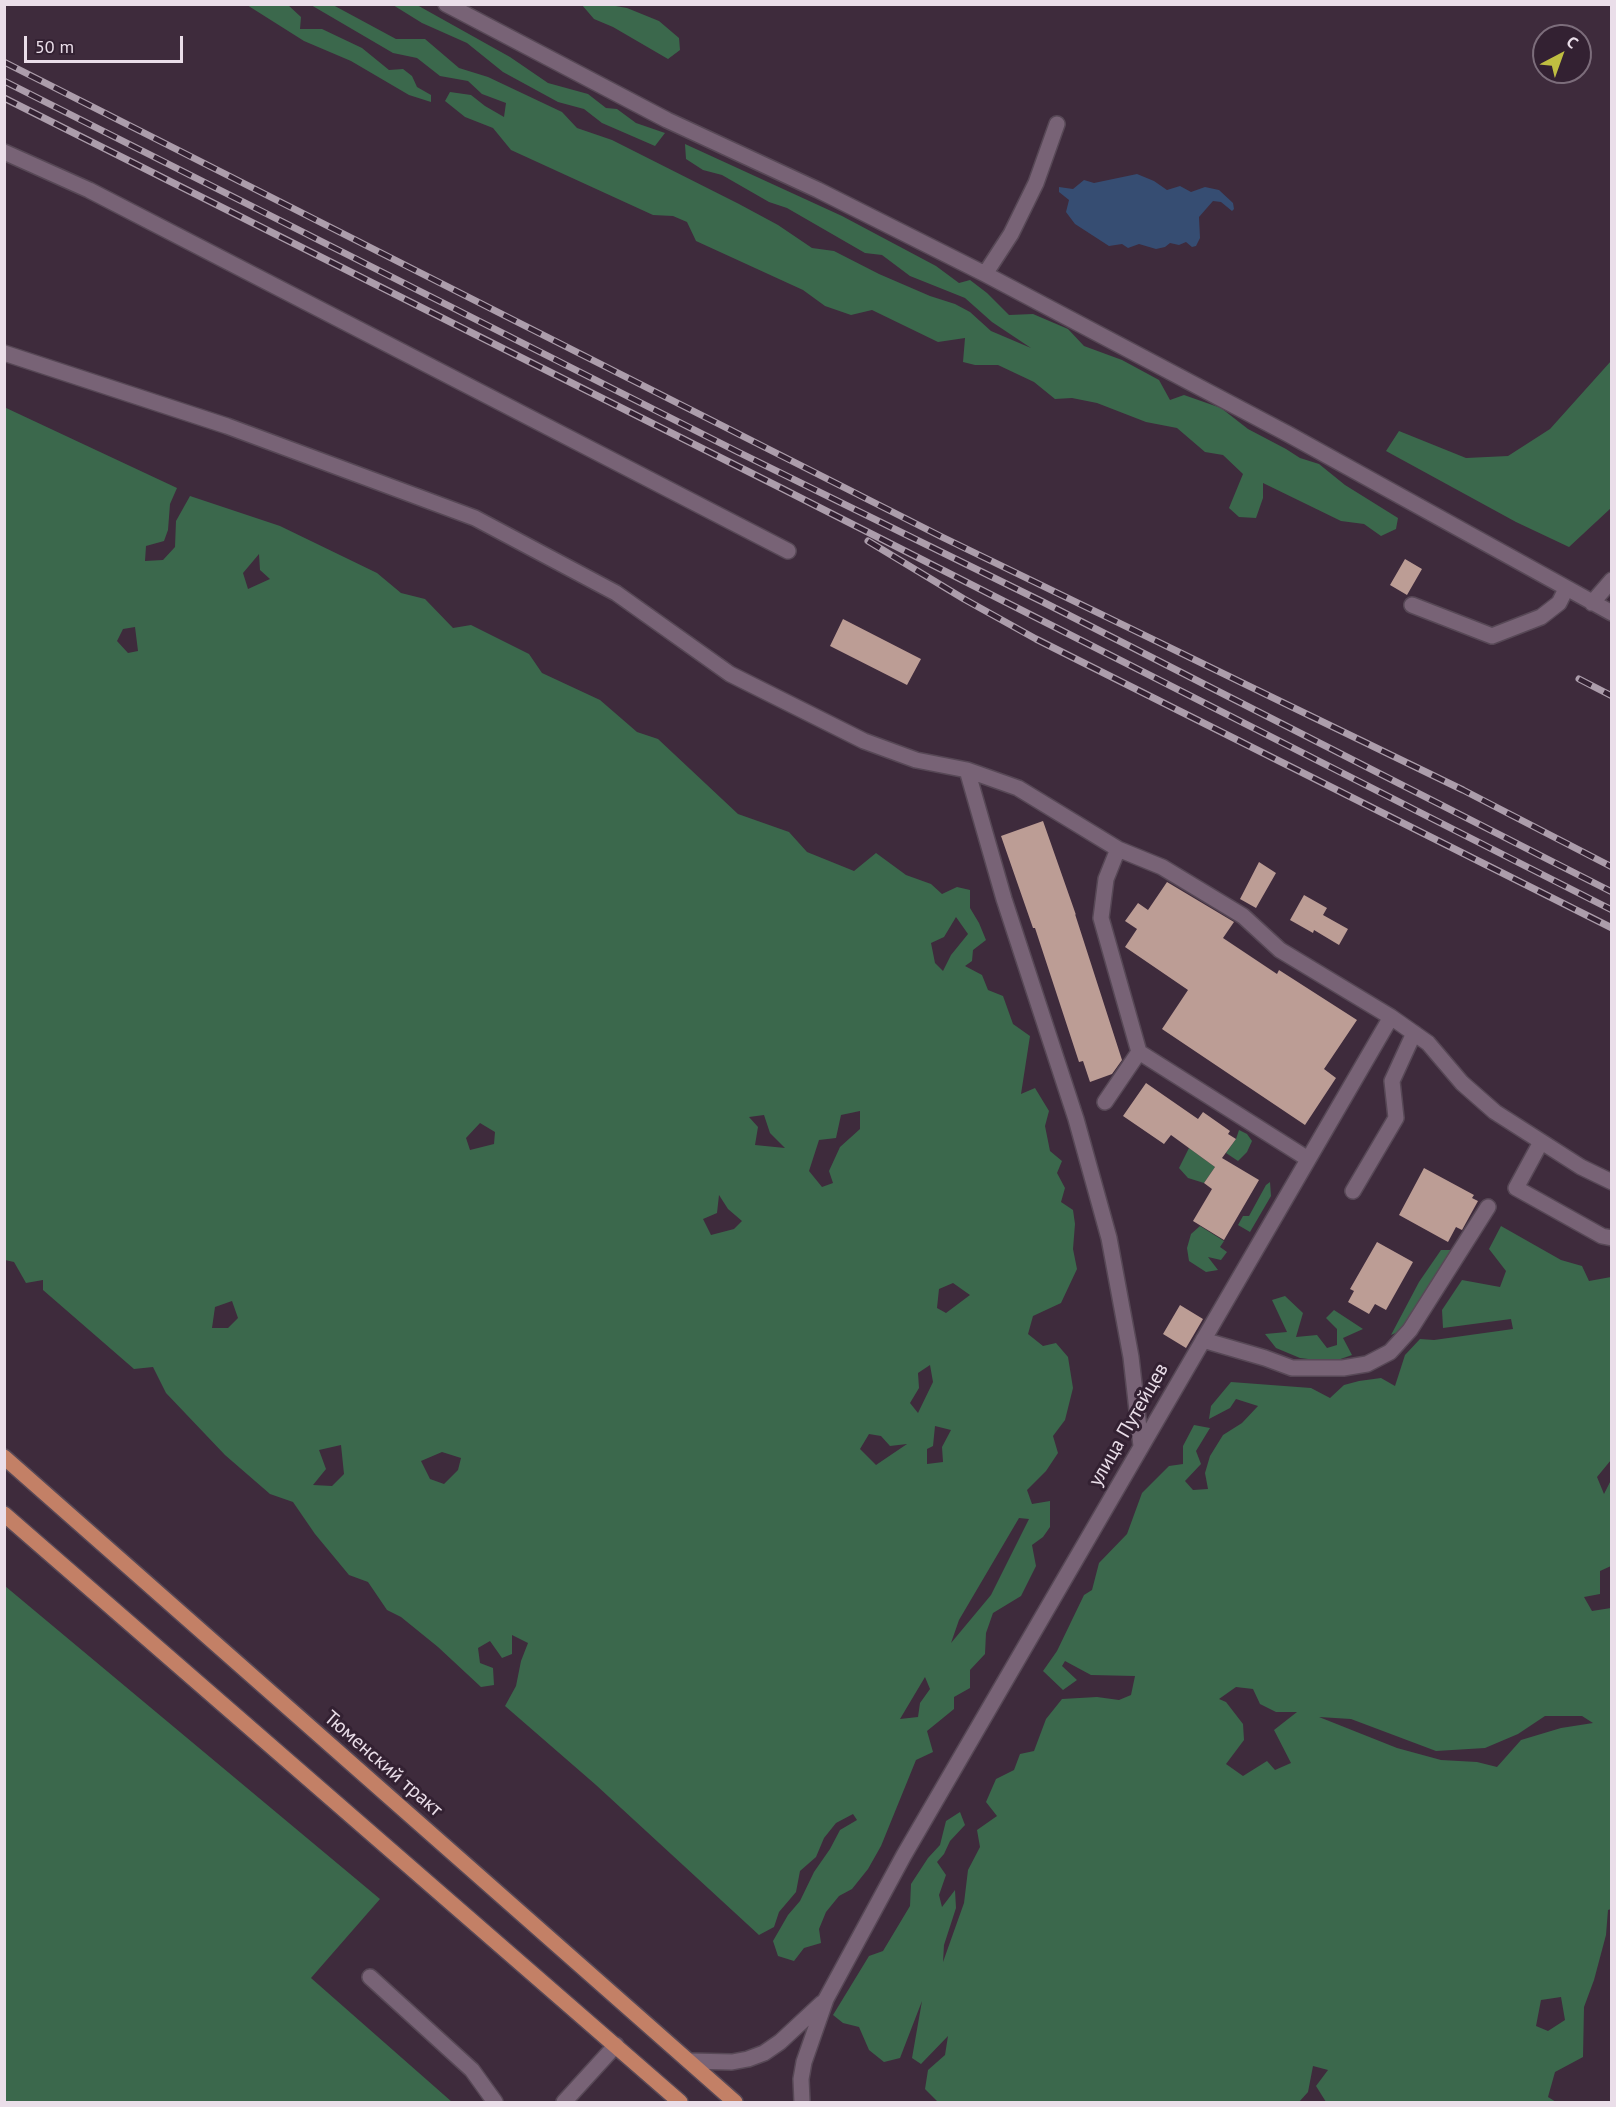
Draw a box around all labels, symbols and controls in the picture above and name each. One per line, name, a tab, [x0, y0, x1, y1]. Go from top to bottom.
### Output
scale bar	[27, 24, 186, 62]
north arrow	[1532, 24, 1592, 84]
text: С	[1563, 31, 1582, 52]
text: 50 m	[35, 35, 74, 58]
street label: улица Путейцев	[1084, 1359, 1174, 1491]
street label: Тюменский тракт	[319, 1706, 447, 1822]

